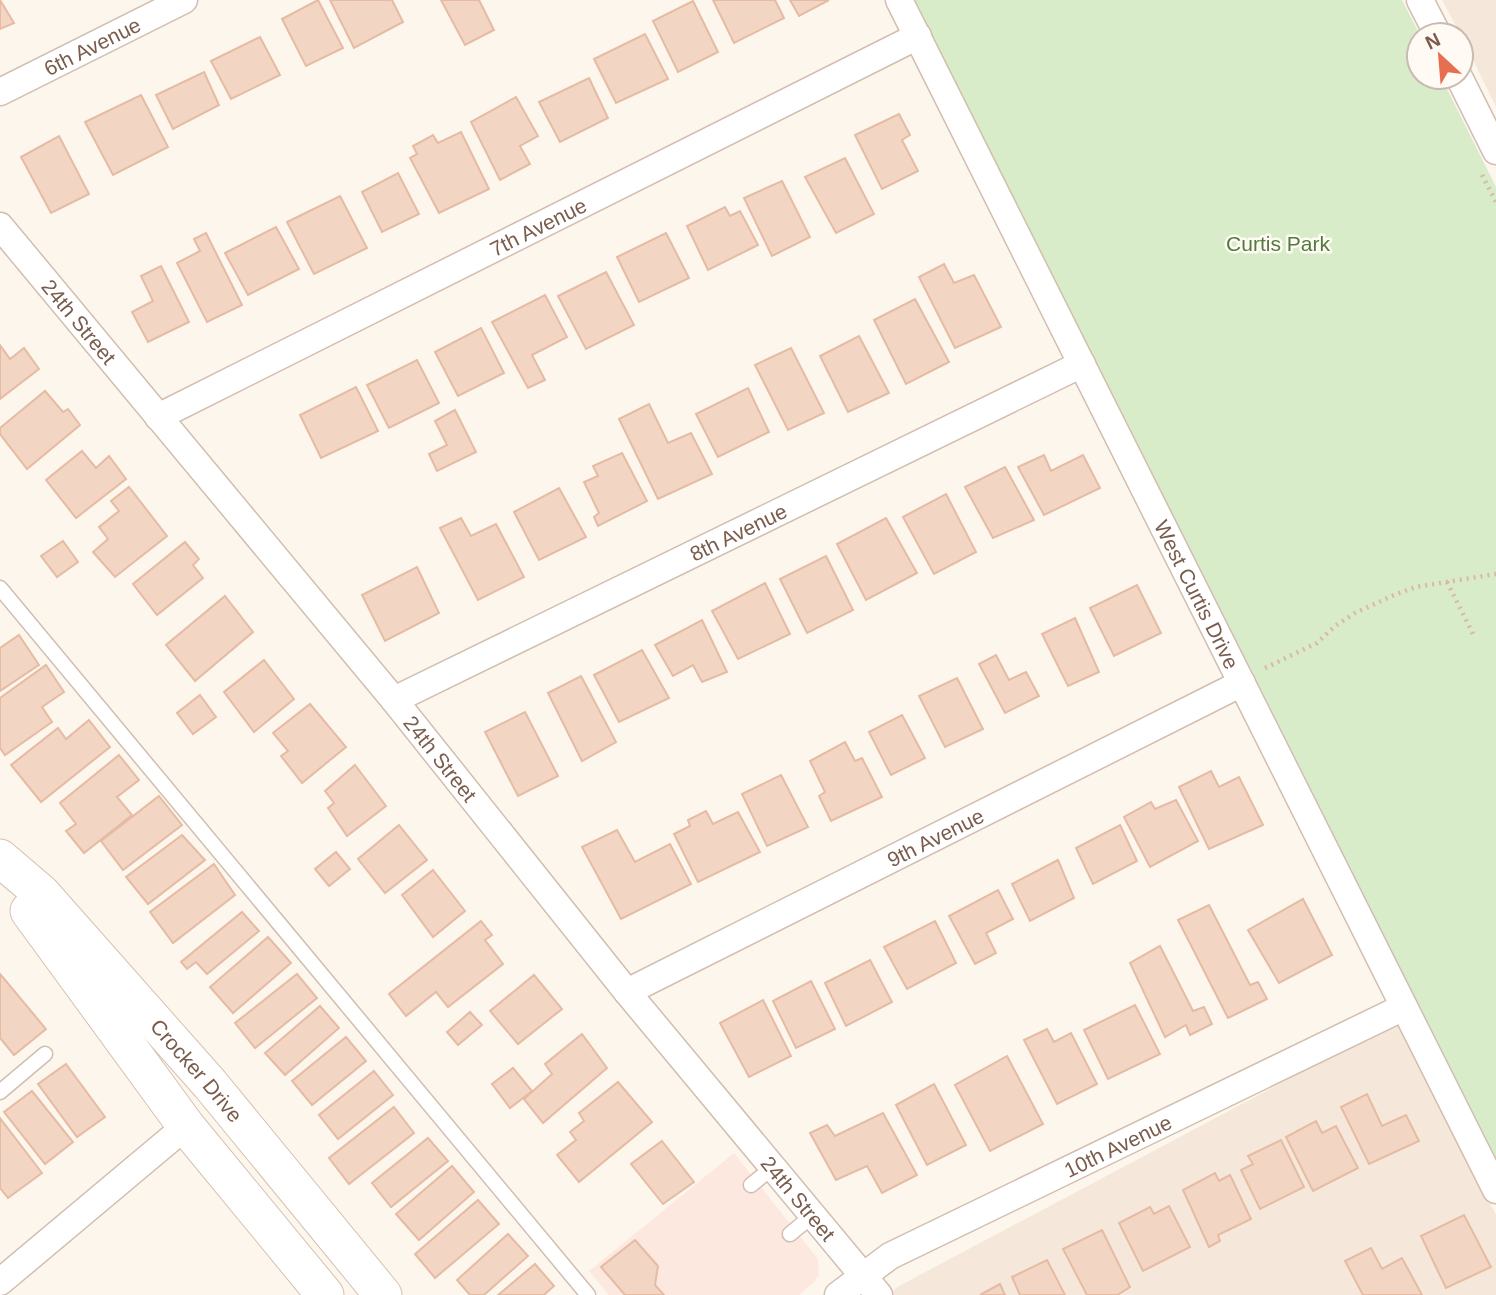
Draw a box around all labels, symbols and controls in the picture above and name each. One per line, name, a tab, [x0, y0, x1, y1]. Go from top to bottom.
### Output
street label: 6th Avenue	[40, 12, 144, 80]
north arrow	[1405, 21, 1475, 91]
text: N	[1422, 29, 1444, 54]
street label: 7th Avenue	[486, 193, 590, 260]
park label: Curtis Park	[1226, 232, 1330, 255]
street label: 24th Street	[38, 274, 121, 368]
street label: 8th Avenue	[686, 499, 790, 565]
street label: West Curtis Drive	[1150, 516, 1244, 672]
street label: 24th Street	[399, 711, 482, 806]
street label: 9th Avenue	[883, 803, 987, 871]
street label: Crocker Drive	[146, 1014, 248, 1126]
street label: 10th Avenue	[1060, 1110, 1175, 1181]
street label: 24th Street	[757, 1151, 840, 1245]

